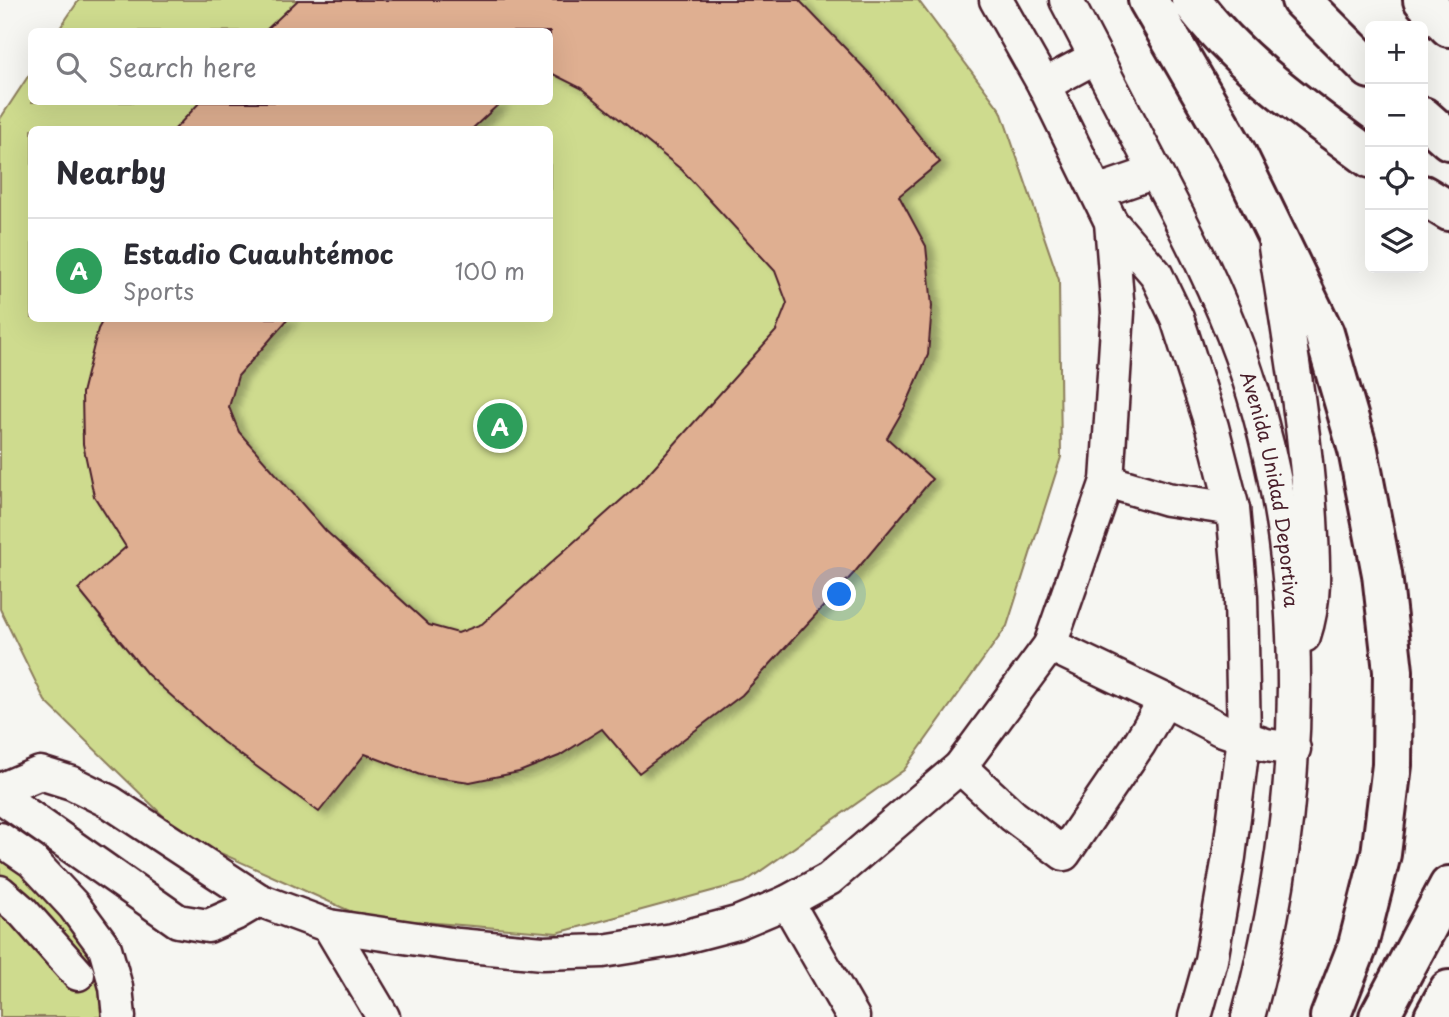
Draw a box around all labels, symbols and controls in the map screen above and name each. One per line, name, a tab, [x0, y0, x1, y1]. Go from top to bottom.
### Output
map controls	[1365, 21, 1428, 273]
button: +	[1365, 21, 1428, 84]
search box	[28, 28, 553, 105]
text: Search here	[108, 47, 257, 86]
icon: search	[52, 48, 90, 86]
button: −	[1365, 84, 1428, 147]
button: locate	[1365, 147, 1428, 210]
text: Nearby	[56, 149, 166, 194]
button: layers	[1365, 210, 1428, 273]
text: Estadio Cuauhtémoc	[123, 234, 394, 273]
text: A	[70, 253, 88, 288]
text: 100 m	[455, 253, 525, 288]
text: Sports	[123, 273, 194, 308]
street label: Avenida Unidad Deportiva	[1234, 368, 1306, 608]
pin: A	[477, 400, 523, 452]
your location	[822, 577, 856, 611]

